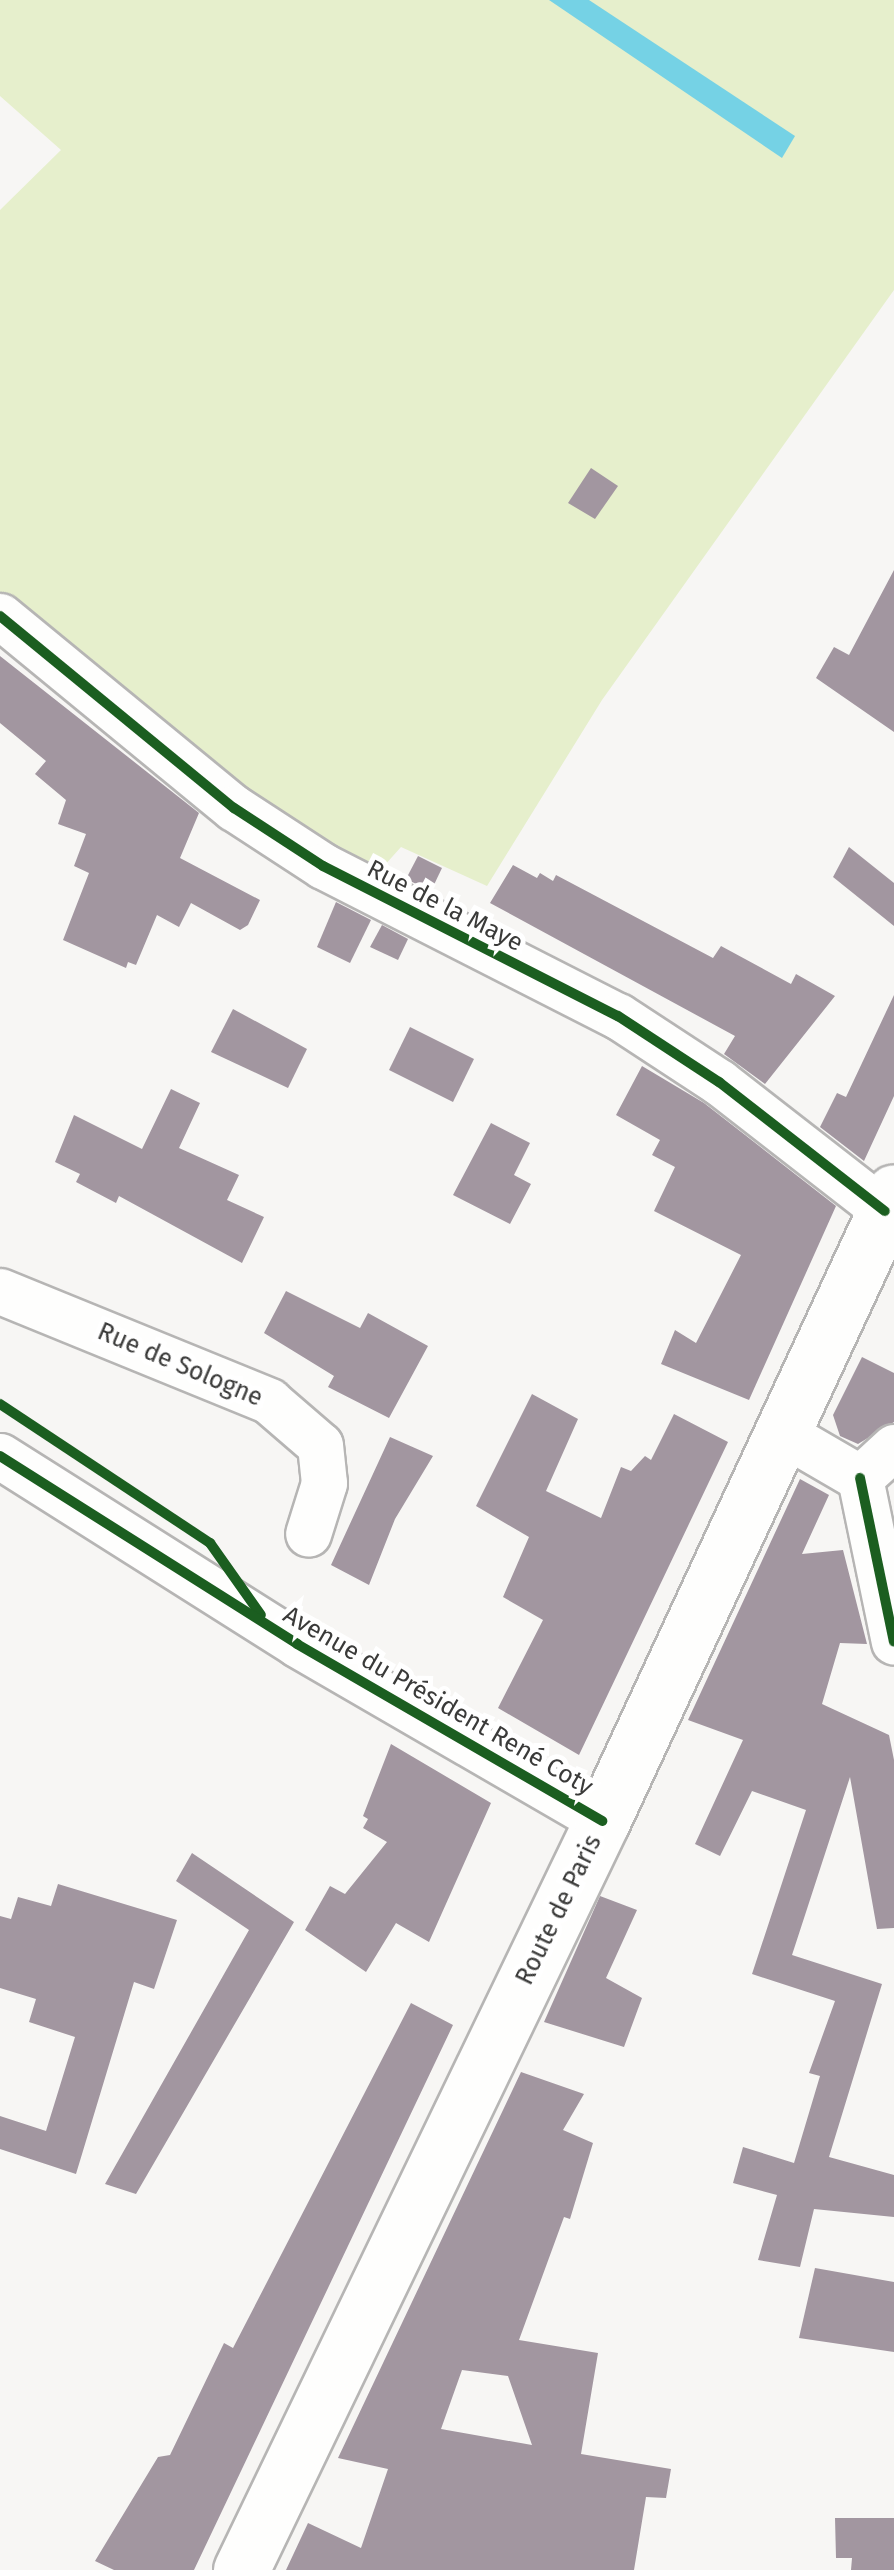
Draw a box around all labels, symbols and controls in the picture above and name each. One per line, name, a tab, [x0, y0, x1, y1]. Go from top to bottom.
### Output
street label: Rue de la Maye	[362, 854, 528, 958]
street label: Rue de Sologne	[93, 1317, 267, 1413]
street label: Avenue du Président René Coty	[278, 1600, 598, 1802]
street label: Route de Paris	[510, 1830, 608, 1990]

